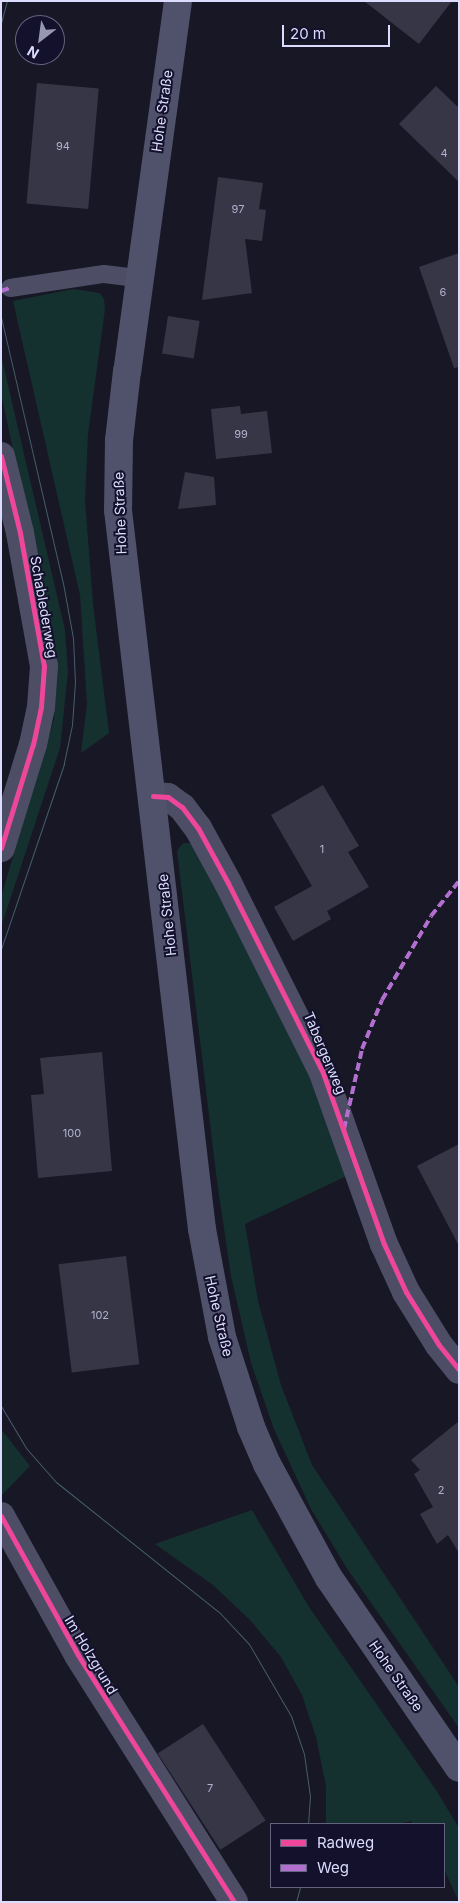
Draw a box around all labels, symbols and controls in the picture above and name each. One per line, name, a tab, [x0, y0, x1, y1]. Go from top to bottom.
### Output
north arrow	[15, 15, 65, 65]
scale bar	[285, 15, 392, 47]
text: 20 m	[290, 24, 326, 43]
text: N	[24, 43, 42, 63]
street label: Hohe Straße	[148, 69, 176, 153]
house number: 94	[56, 139, 70, 153]
house number: 4	[440, 146, 448, 160]
house number: 97	[232, 202, 244, 216]
house number: 6	[440, 285, 446, 299]
house number: 99	[234, 427, 248, 441]
street label: Hohe Straße	[110, 471, 130, 555]
street label: Schablederweg	[27, 555, 61, 659]
house number: 1	[320, 842, 324, 856]
street label: Hohe Straße	[154, 873, 180, 957]
street label: Tabergerweg	[300, 1009, 350, 1097]
house number: 100	[63, 1126, 81, 1140]
street label: Hohe Straße	[202, 1274, 236, 1358]
house number: 102	[91, 1308, 109, 1322]
house number: 2	[438, 1483, 444, 1497]
street label: Im Holzgrund	[61, 1613, 121, 1697]
street label: Hohe Straße	[365, 1637, 427, 1715]
house number: 7	[207, 1781, 213, 1795]
legend	[270, 1823, 445, 1888]
text: Radweg	[317, 1833, 374, 1852]
text: Weg	[317, 1858, 349, 1877]

